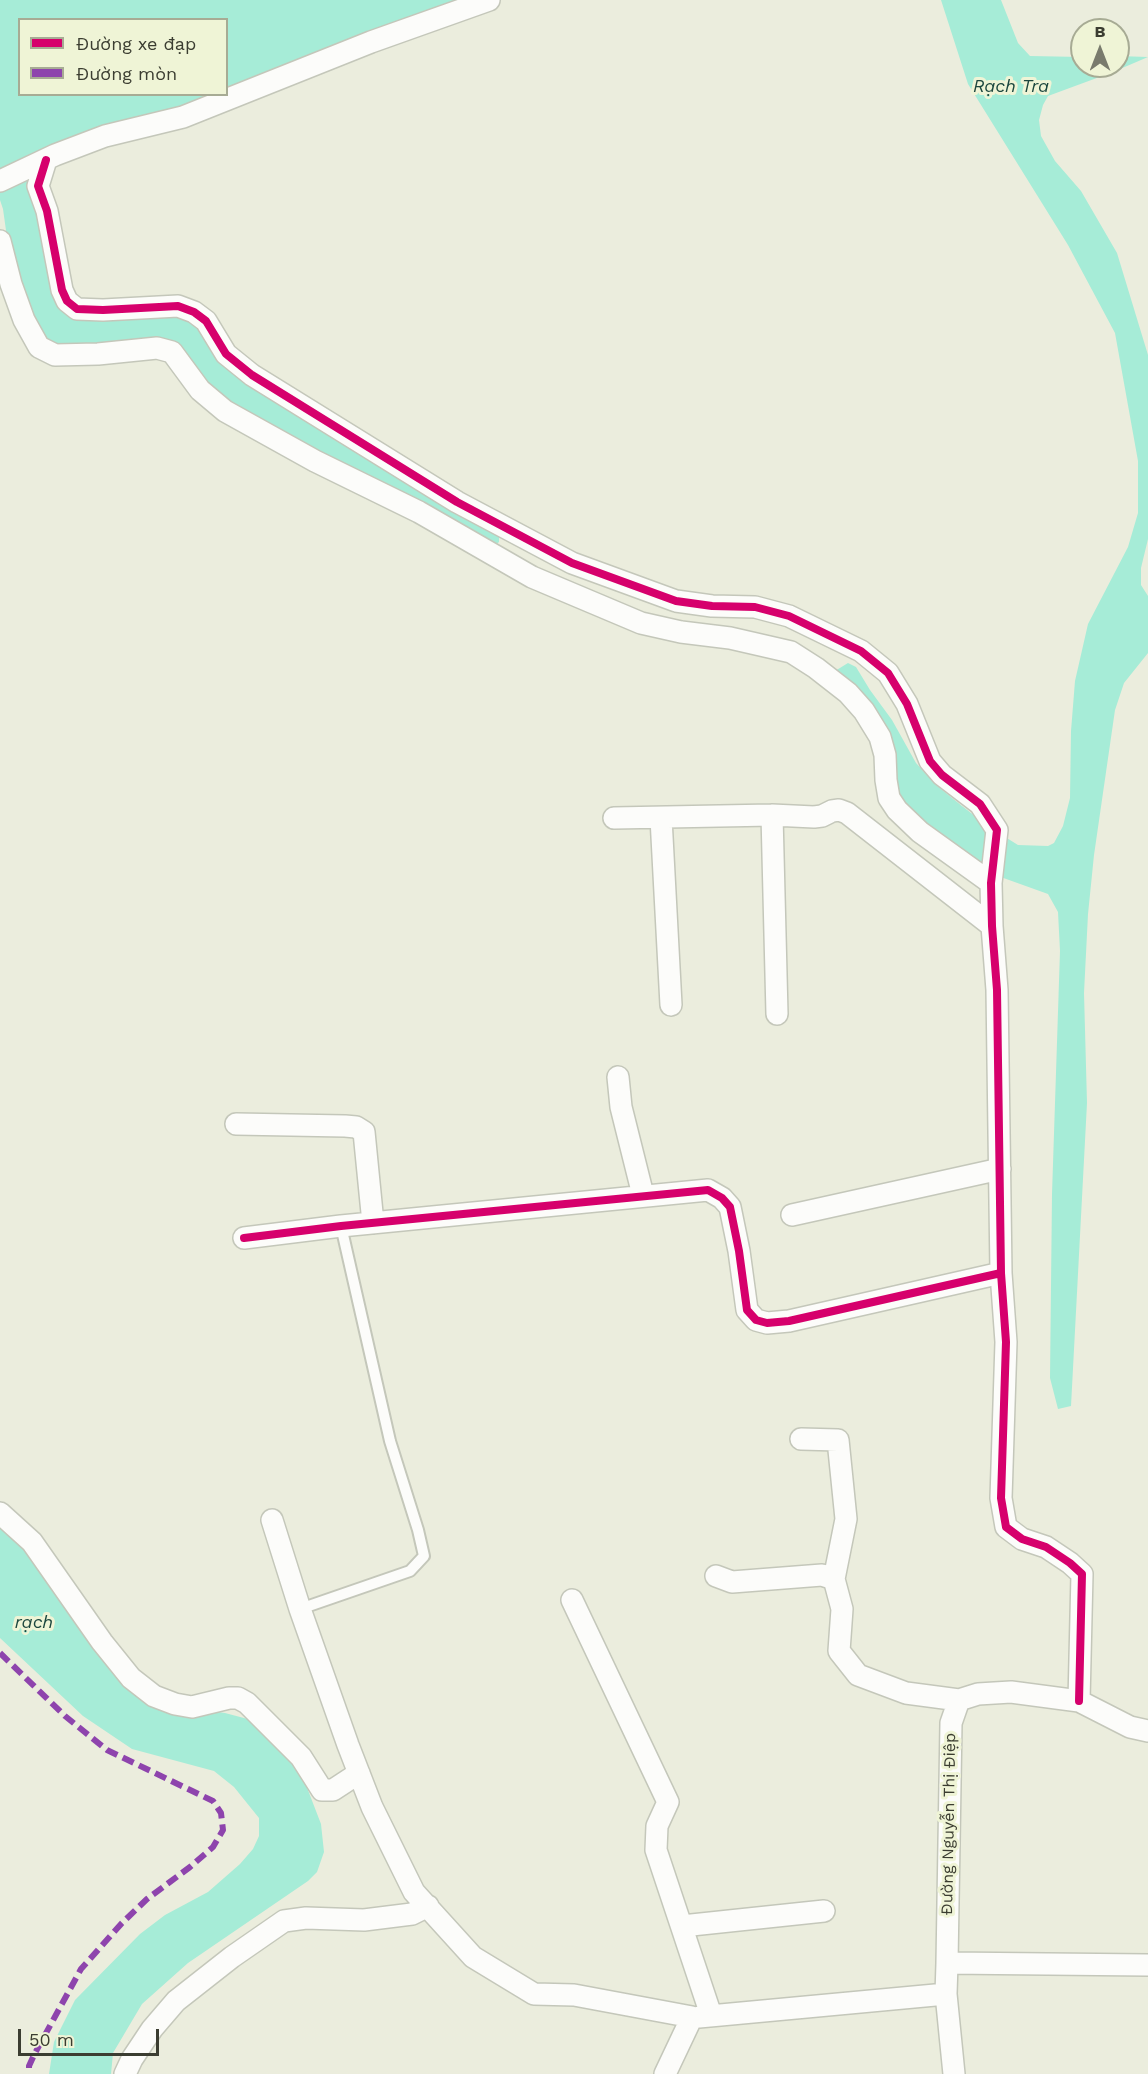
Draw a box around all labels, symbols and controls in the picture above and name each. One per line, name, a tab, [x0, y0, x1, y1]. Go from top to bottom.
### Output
legend	[18, 18, 228, 96]
north arrow	[1070, 18, 1130, 78]
text: B	[1095, 22, 1105, 41]
text: Đường xe đạp	[76, 33, 196, 54]
text: Đường mòn	[76, 63, 177, 84]
water label: Rạch Tra	[973, 76, 1049, 98]
water label: rạch	[15, 1612, 53, 1634]
street label: Đường Nguyễn Thị Điệp	[938, 1733, 960, 1915]
scale bar	[21, 2017, 162, 2055]
text: 50 m	[29, 2029, 74, 2050]

